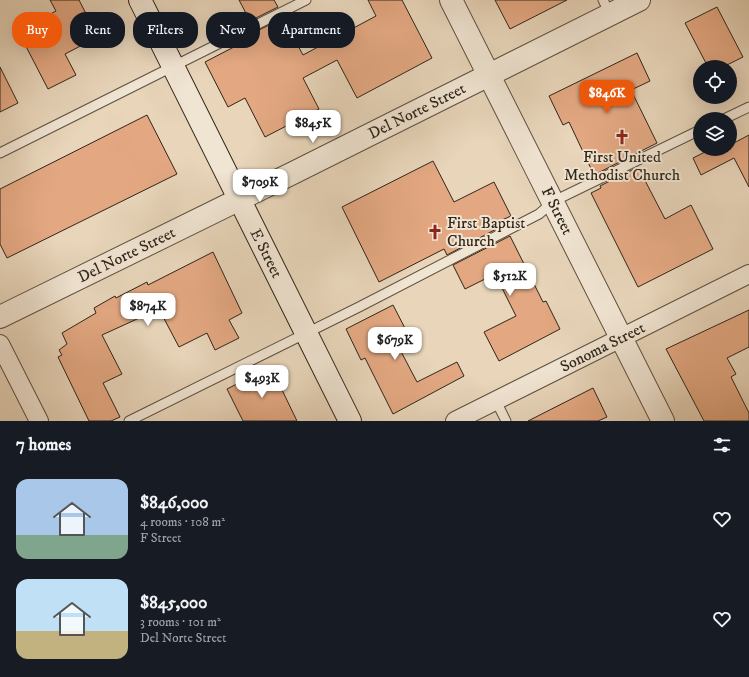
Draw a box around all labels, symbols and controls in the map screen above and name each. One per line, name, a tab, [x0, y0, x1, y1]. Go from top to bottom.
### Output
chip: Buy	[12, 12, 62, 48]
chip: Rent	[70, 12, 125, 48]
chip: Filters	[133, 12, 198, 48]
chip: New	[206, 12, 260, 48]
chip: Apartment	[268, 12, 355, 48]
map controls	[693, 60, 737, 156]
button: locate	[693, 60, 737, 104]
street label: Del Norte Street	[365, 78, 469, 144]
pin: $846K	[579, 80, 635, 114]
text: $846K	[589, 85, 625, 101]
pin: $845K	[285, 110, 341, 144]
button: layers	[693, 112, 737, 156]
text: $845K	[295, 115, 331, 131]
church icon: First United Methodist Church	[613, 128, 631, 146]
place label: First United Methodist Church	[564, 147, 681, 185]
pin: $709K	[232, 169, 288, 203]
text: $709K	[242, 174, 278, 190]
street label: F Street	[537, 183, 578, 238]
place label: First Baptist Church	[447, 213, 525, 251]
street label: Del Norte Street	[74, 222, 179, 287]
church icon: First Baptist Church	[426, 223, 444, 241]
street label: E Street	[246, 225, 287, 281]
pin: $512K	[482, 263, 538, 297]
text: $512K	[493, 268, 527, 284]
pin: $874K	[120, 293, 176, 327]
text: $874K	[130, 298, 166, 314]
street label: Sonoma Street	[557, 318, 648, 377]
pin: $679K	[367, 327, 423, 361]
text: $679K	[377, 332, 413, 348]
pin: $493K	[234, 365, 290, 399]
text: $493K	[244, 370, 280, 386]
text: 7 homes	[16, 434, 71, 456]
icon: filters	[711, 434, 733, 456]
text: $846,000	[140, 492, 208, 514]
icon: home	[48, 495, 96, 543]
icon: heart	[711, 508, 733, 530]
text: 4 rooms · 108 m²	[140, 514, 225, 530]
text: F Street	[140, 530, 182, 546]
text: $845,000	[140, 592, 207, 614]
icon: home	[48, 595, 96, 643]
icon: heart	[711, 608, 733, 630]
text: 3 rooms · 101 m²	[140, 614, 221, 630]
text: Del Norte Street	[140, 630, 226, 646]

